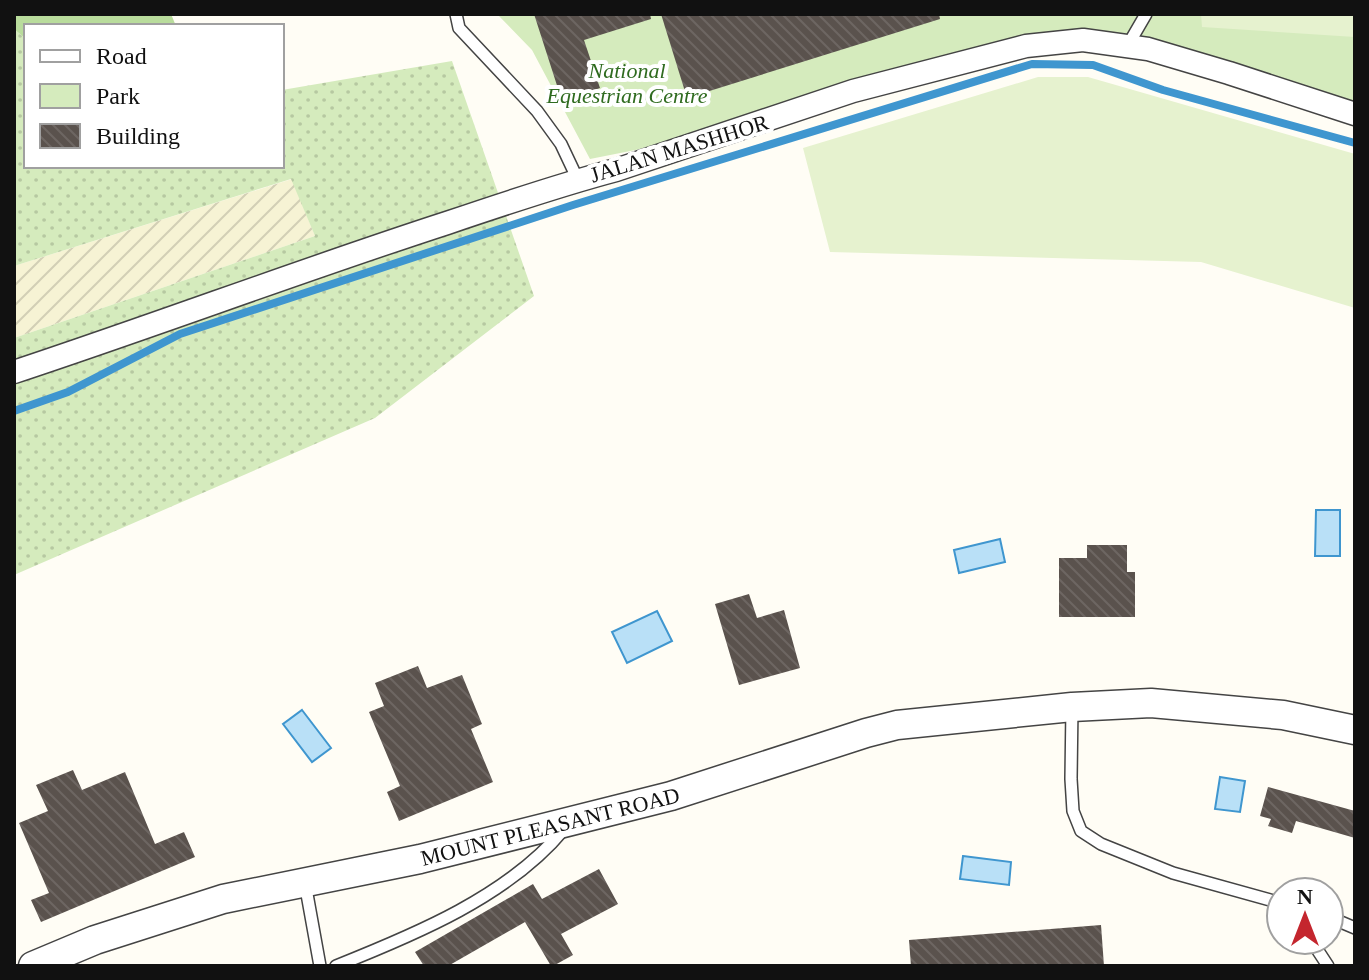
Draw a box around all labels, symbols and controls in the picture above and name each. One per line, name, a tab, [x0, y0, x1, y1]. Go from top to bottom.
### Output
legend	[24, 24, 284, 168]
text: Road	[96, 43, 147, 69]
park label: National Equestrian Centre	[545, 58, 708, 108]
text: Park	[96, 83, 140, 109]
street label: JALAN MASHHOR	[587, 109, 772, 188]
text: Building	[96, 123, 180, 149]
street label: MOUNT PLEASANT ROAD	[418, 782, 682, 871]
north arrow	[1265, 876, 1345, 956]
text: N	[1297, 884, 1313, 909]

